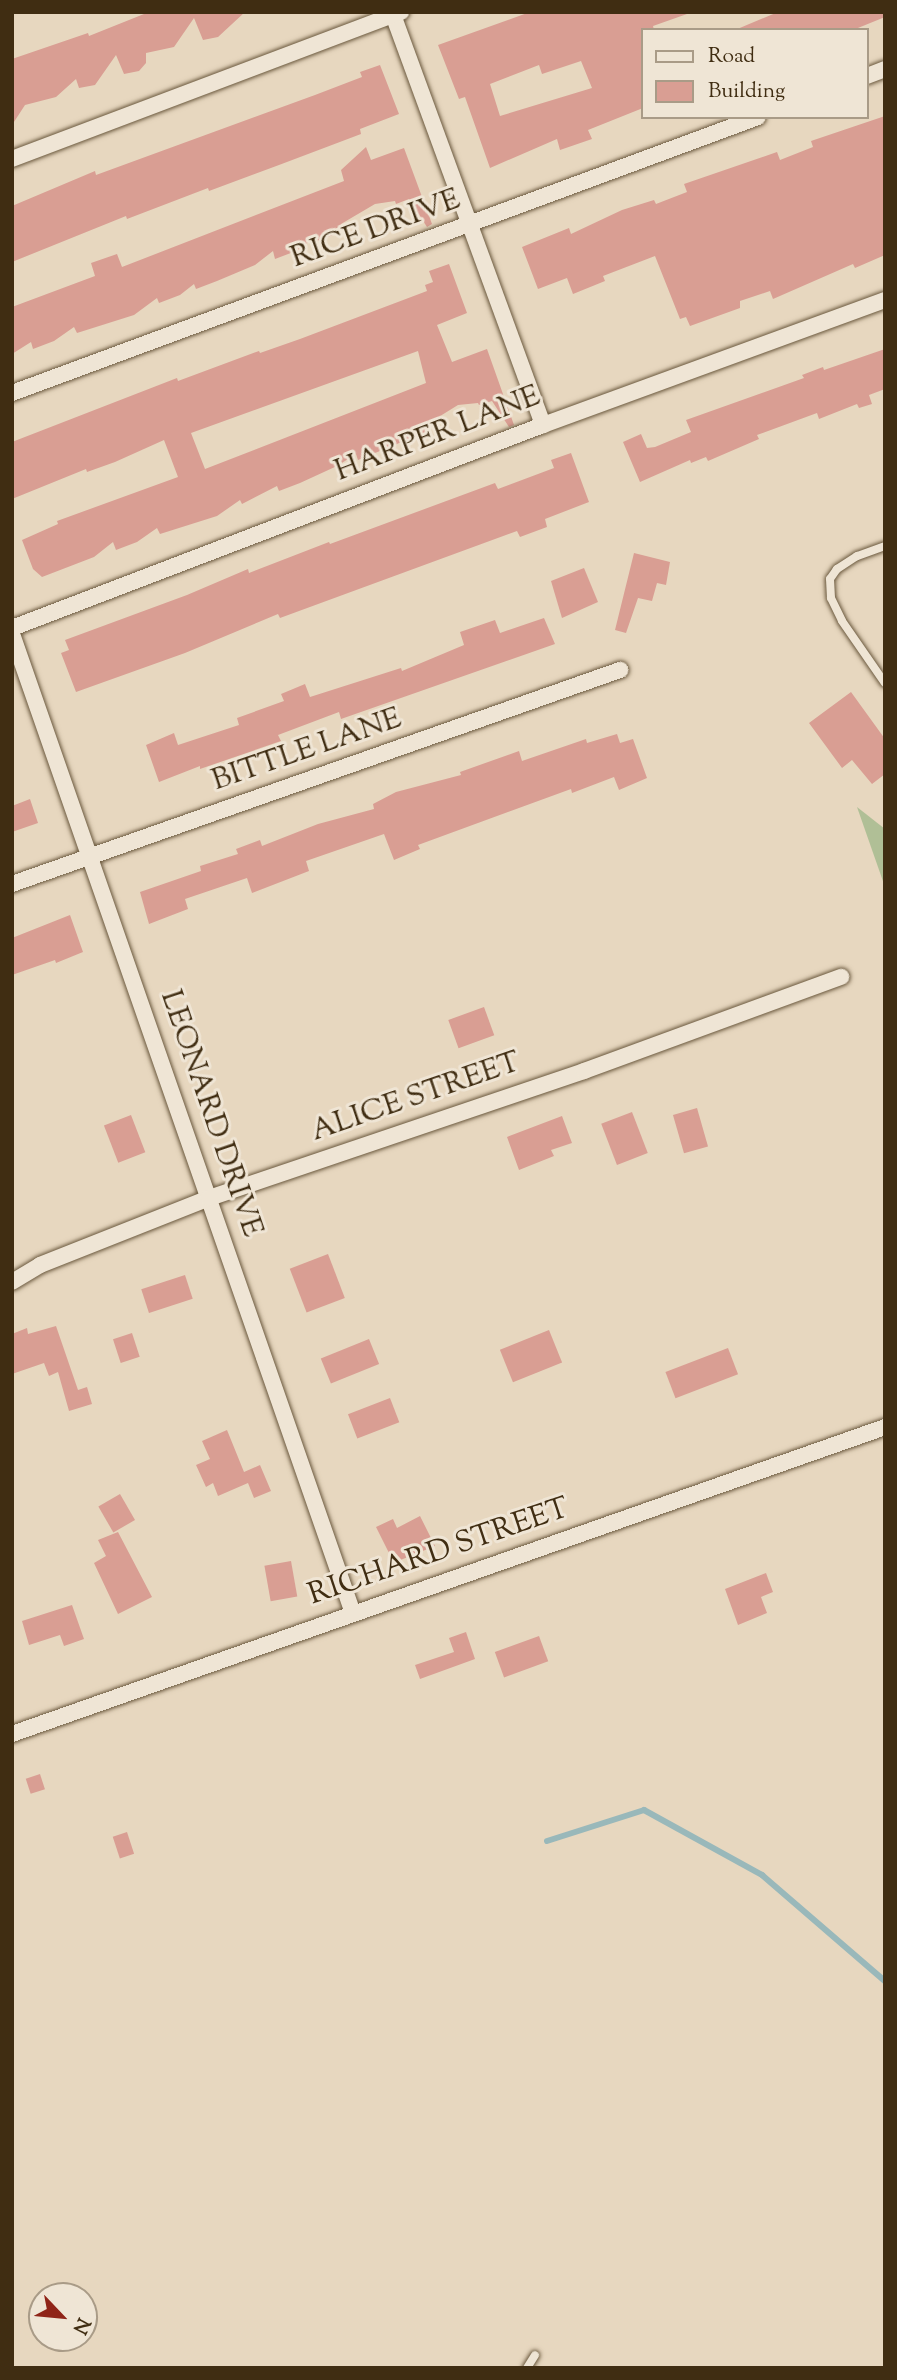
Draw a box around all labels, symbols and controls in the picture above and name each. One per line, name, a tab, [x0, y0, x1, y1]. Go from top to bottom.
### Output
legend	[642, 28, 869, 119]
text: Road	[708, 42, 755, 72]
text: Building	[708, 77, 785, 107]
street label: RICE DRIVE	[286, 183, 466, 277]
street label: HARPER LANE	[330, 379, 546, 491]
street label: BITTLE LANE	[208, 702, 406, 800]
street label: LEONARD DRIVE	[151, 986, 269, 1242]
street label: ALICE STREET	[307, 1045, 525, 1151]
street label: RICHARD STREET	[304, 1492, 574, 1614]
north arrow	[28, 2282, 98, 2352]
text: N	[65, 2313, 96, 2338]

